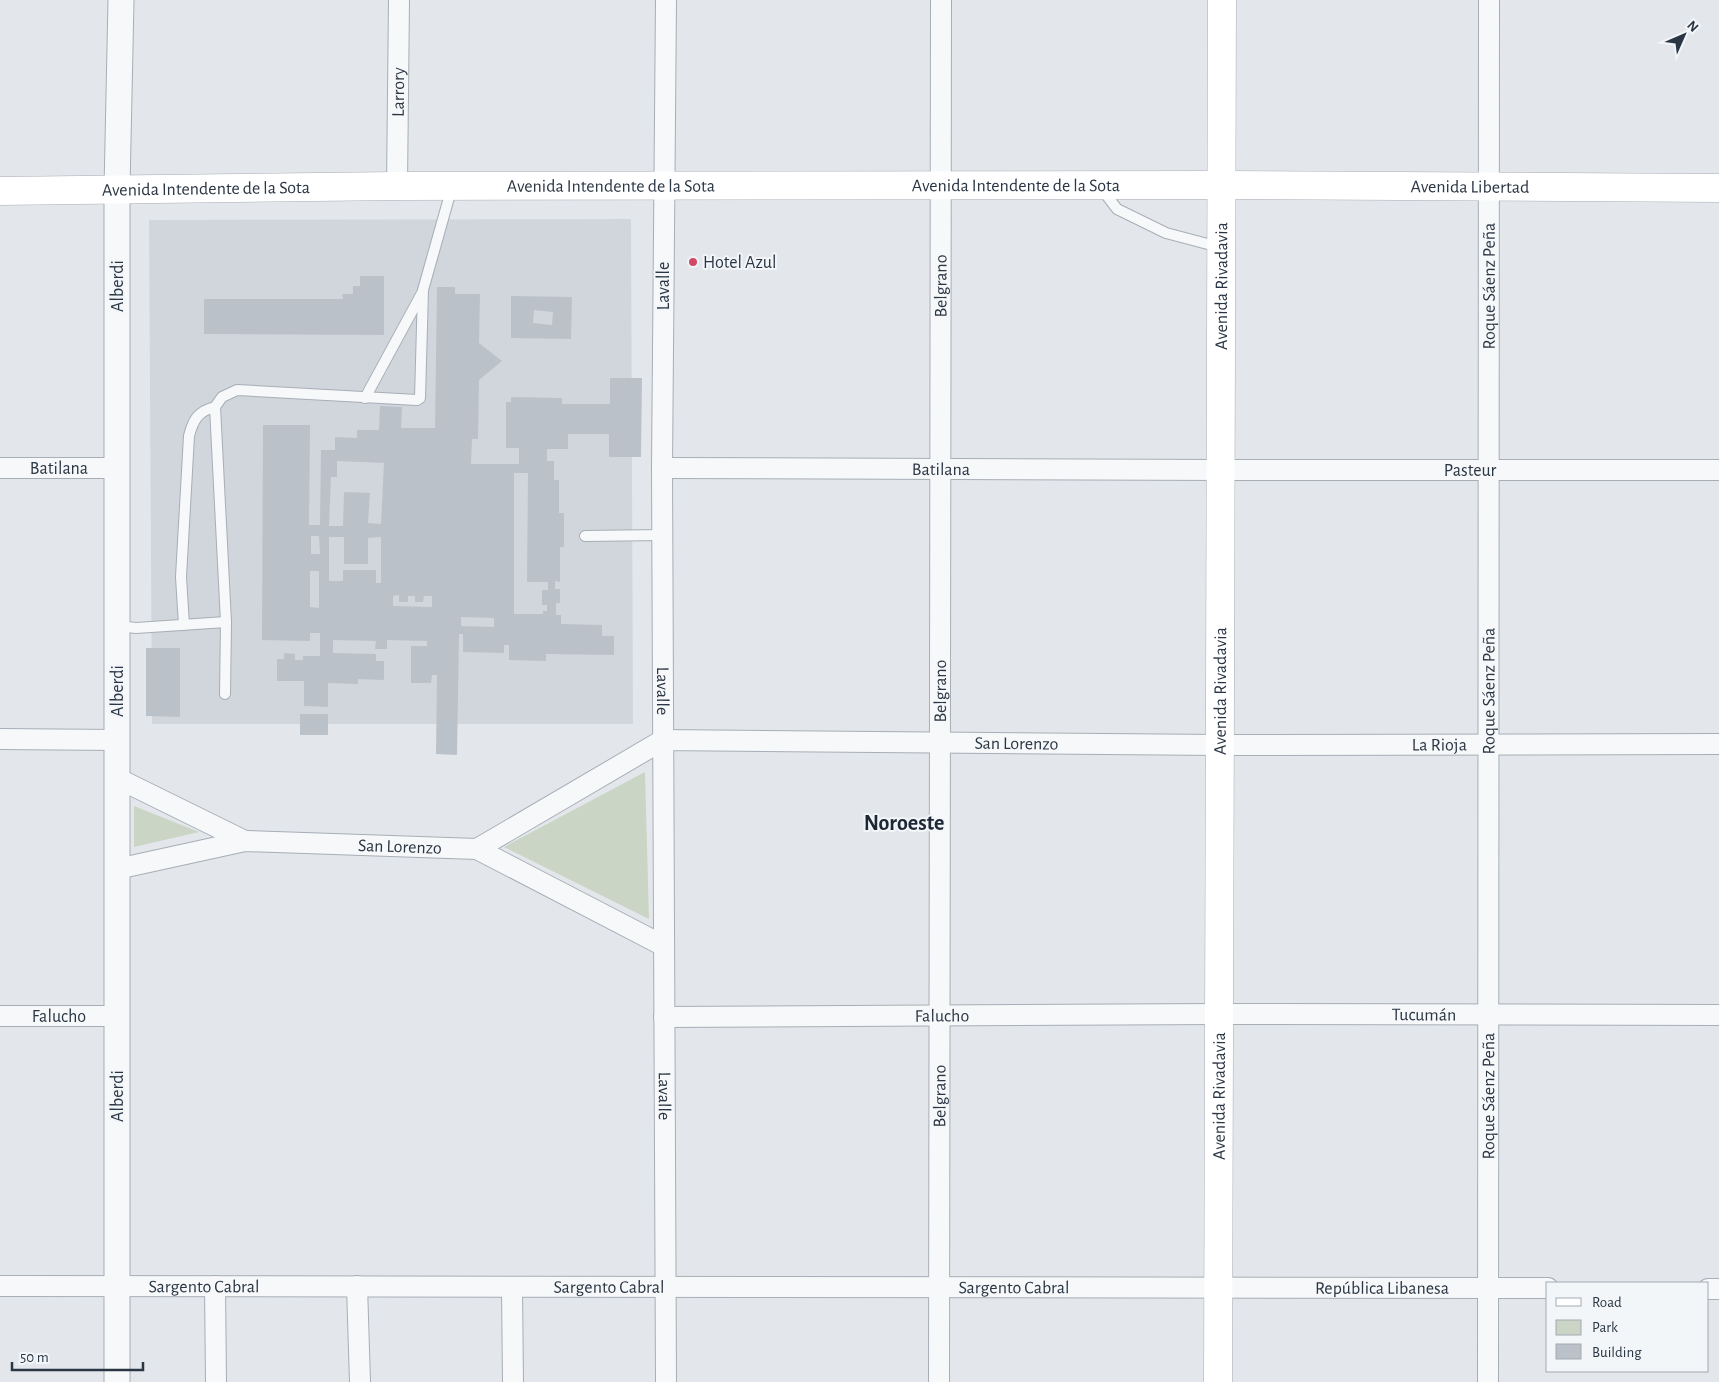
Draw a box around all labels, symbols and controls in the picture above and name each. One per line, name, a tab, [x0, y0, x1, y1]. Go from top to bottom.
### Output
north arrow	[1659, 10, 1709, 60]
text: N	[1684, 18, 1701, 35]
street label: Larrory	[390, 67, 408, 117]
street label: Avenida Intendente de la Sota	[912, 177, 1120, 195]
street label: Avenida Intendente de la Sota	[507, 178, 715, 196]
street label: Avenida Libertad	[1411, 178, 1529, 197]
street label: Avenida Intendente de la Sota	[102, 179, 310, 200]
street label: Avenida Rivadavia	[1213, 222, 1231, 350]
street label: Roque Sáenz Peña	[1481, 223, 1499, 349]
place label: Hotel Azul	[703, 254, 776, 272]
street label: Belgrano	[933, 254, 951, 317]
marker: Hotel Azul	[687, 256, 699, 268]
street label: Alberdi	[109, 260, 127, 312]
street label: Lavalle	[655, 262, 673, 310]
street label: Batilana	[30, 460, 88, 478]
street label: Batilana	[912, 461, 970, 479]
street label: Pasteur	[1444, 462, 1496, 480]
street label: Avenida Rivadavia	[1212, 627, 1230, 755]
street label: Roque Sáenz Peña	[1480, 628, 1499, 754]
street label: Belgrano	[932, 659, 950, 722]
street label: Alberdi	[109, 665, 127, 717]
street label: Lavalle	[653, 667, 671, 715]
street label: San Lorenzo	[974, 735, 1059, 754]
street label: La Rioja	[1412, 737, 1467, 755]
district label: Noroeste	[864, 812, 944, 834]
street label: San Lorenzo	[358, 837, 442, 858]
street label: Tucumán	[1392, 1006, 1456, 1024]
street label: Falucho	[915, 1007, 969, 1026]
street label: Falucho	[32, 1008, 86, 1026]
street label: Avenida Rivadavia	[1211, 1032, 1229, 1160]
street label: Roque Sáenz Peña	[1480, 1033, 1498, 1159]
street label: Belgrano	[931, 1064, 949, 1127]
street label: Alberdi	[109, 1070, 127, 1122]
street label: Lavalle	[655, 1072, 673, 1120]
street label: Sargento Cabral	[148, 1278, 260, 1296]
street label: Sargento Cabral	[553, 1279, 665, 1297]
street label: Sargento Cabral	[958, 1279, 1070, 1297]
street label: República Libanesa	[1315, 1280, 1449, 1298]
legend	[1546, 1282, 1709, 1372]
text: Road	[1592, 1295, 1622, 1310]
text: Park	[1592, 1320, 1618, 1335]
scale bar	[12, 1340, 144, 1372]
text: Building	[1592, 1345, 1642, 1360]
text: 50 m	[20, 1350, 49, 1365]

